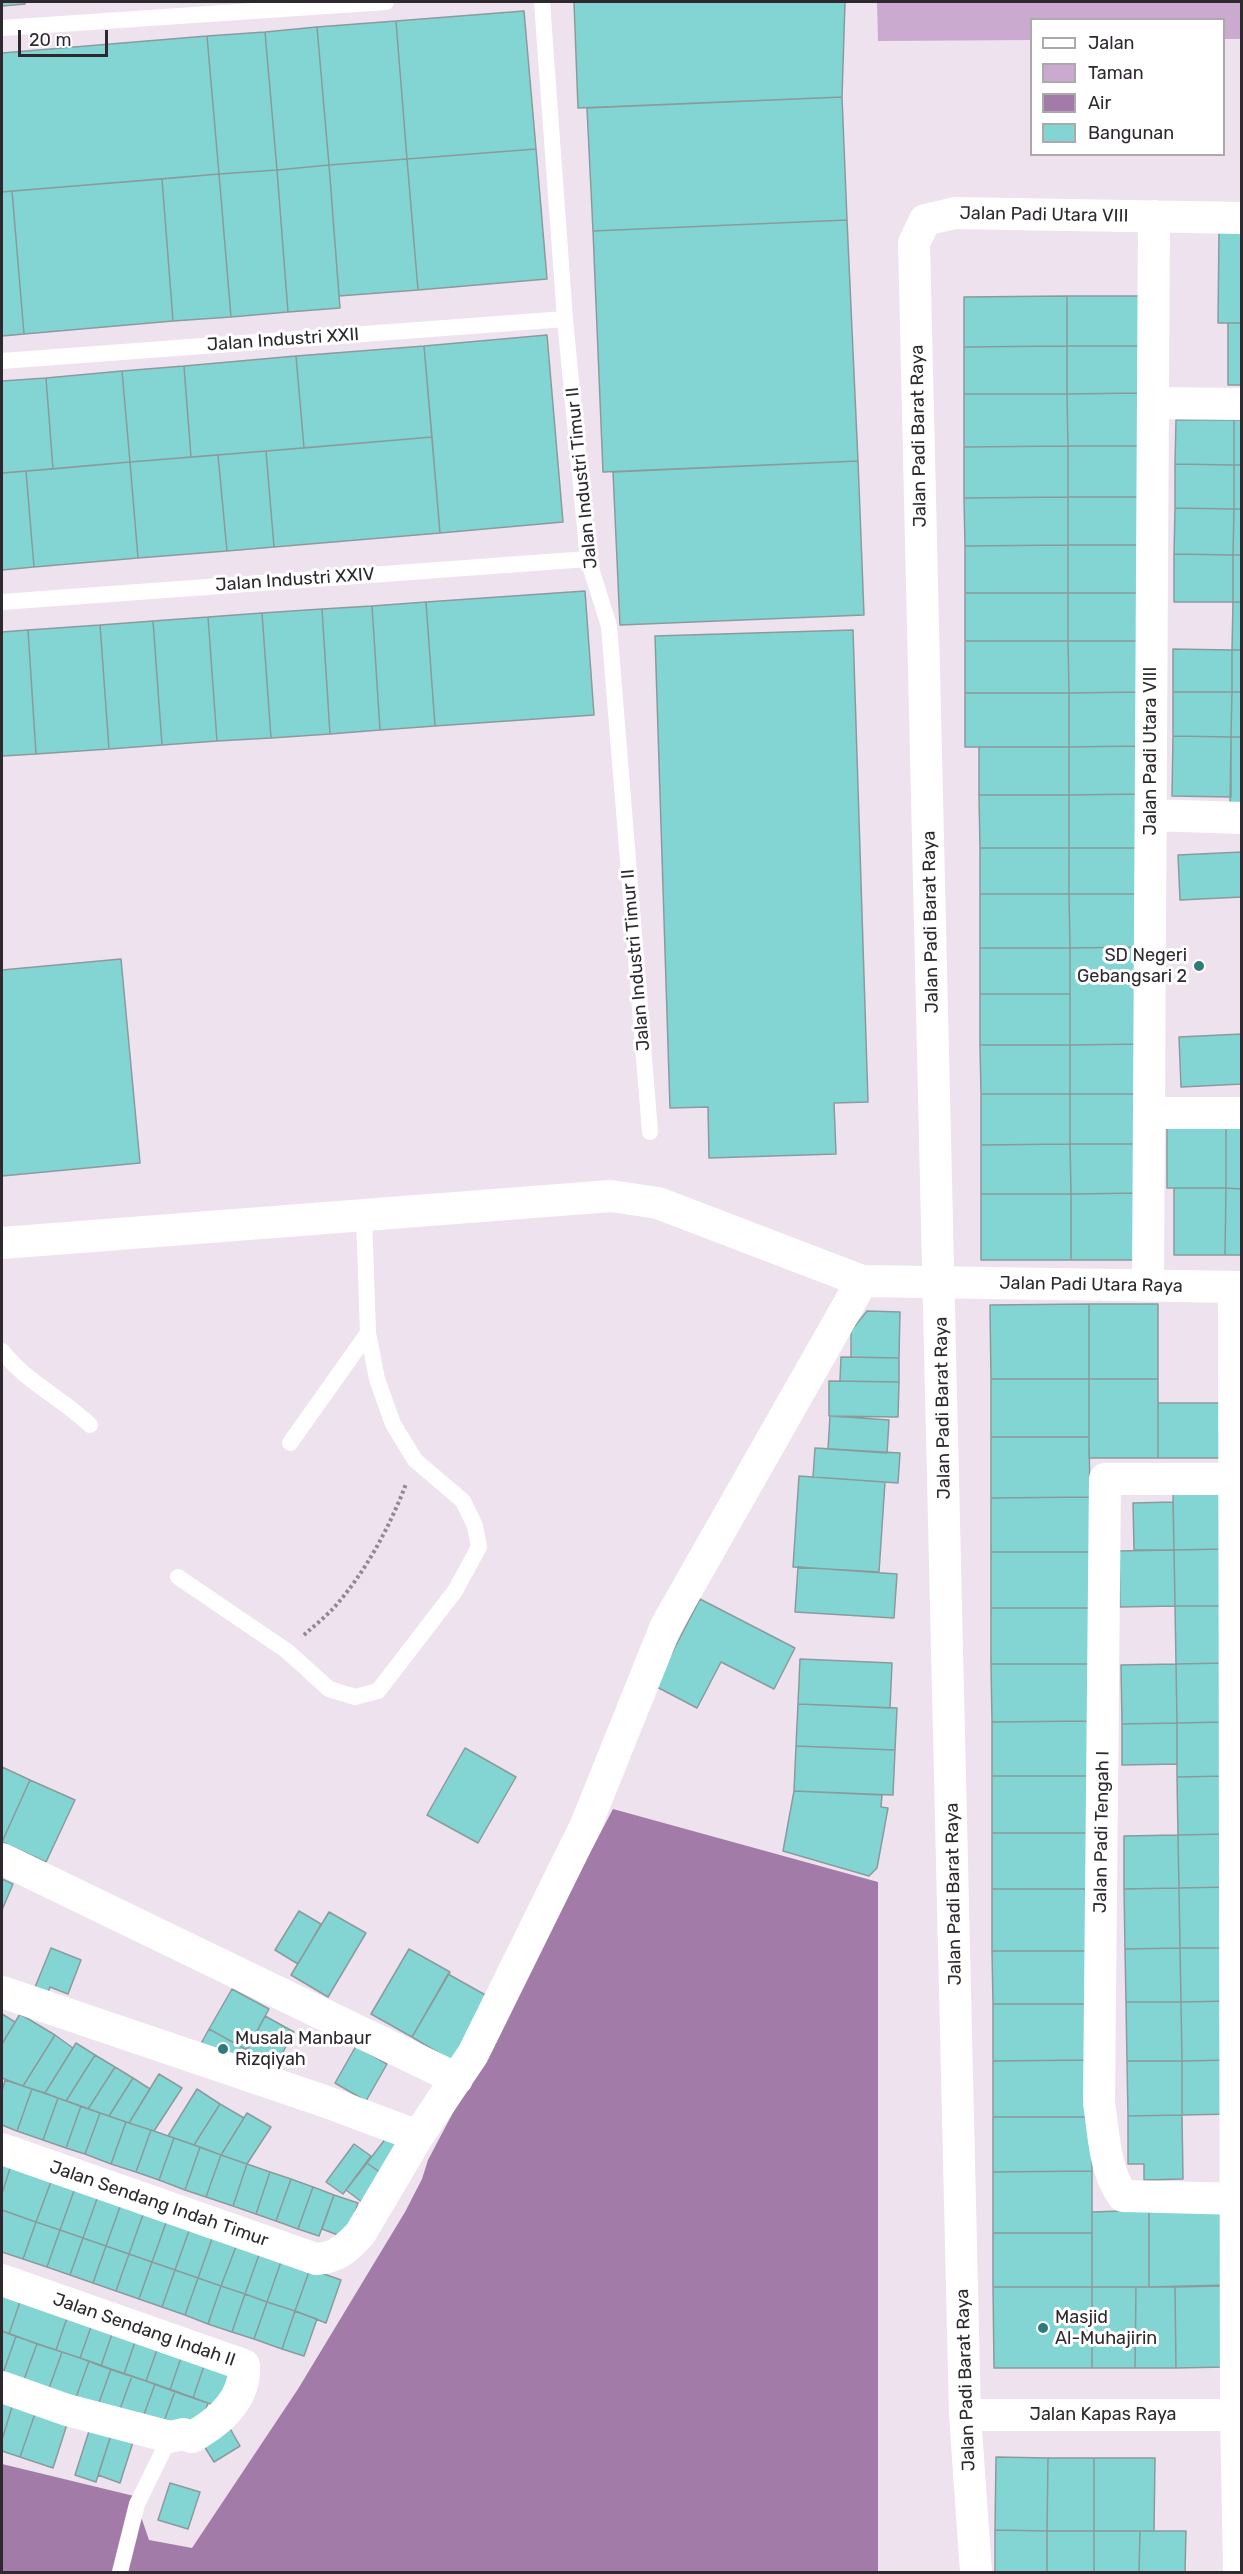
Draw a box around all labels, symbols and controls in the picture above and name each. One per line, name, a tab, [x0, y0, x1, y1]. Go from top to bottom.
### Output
scale bar	[21, 18, 111, 56]
legend	[1030, 18, 1225, 156]
text: 20 m	[29, 29, 71, 51]
text: Jalan	[1088, 32, 1135, 54]
text: Taman	[1088, 62, 1144, 84]
text: Air	[1088, 92, 1111, 114]
text: Bangunan	[1088, 122, 1174, 144]
street label: Jalan Padi Utara VIII	[959, 203, 1129, 227]
street label: Jalan Industri XXII	[206, 324, 360, 356]
street label: Jalan Padi Barat Raya	[907, 344, 931, 528]
street label: Jalan Industri Timur II	[562, 386, 602, 570]
street label: Jalan Industri XXIV	[215, 564, 375, 596]
street label: Jalan Padi Utara VIII	[1140, 667, 1162, 835]
street label: Jalan Padi Barat Raya	[919, 830, 943, 1014]
street label: Jalan Industri Timur II	[617, 868, 655, 1052]
place label: SD Negeri Gebangsari 2	[1077, 945, 1187, 988]
marker: SD Negeri Gebangsari 2	[1192, 959, 1206, 973]
street label: Jalan Padi Utara Raya	[999, 1273, 1183, 1297]
street label: Jalan Padi Barat Raya	[931, 1316, 955, 1500]
street label: Jalan Padi Tengah I	[1090, 1751, 1114, 1913]
street label: Jalan Padi Barat Raya	[942, 1802, 966, 1986]
place label: Musala Manbaur Rizqiyah	[235, 2028, 371, 2070]
marker: Musala Manbaur Rizqiyah	[216, 2042, 230, 2056]
street label: Jalan Sendang Indah Timur	[47, 2156, 271, 2252]
street label: Jalan Padi Barat Raya	[952, 2288, 980, 2472]
street label: Jalan Sendang Indah II	[50, 2289, 238, 2371]
place label: Masjid Al-Muhajirin	[1055, 2307, 1157, 2350]
marker: Masjid Al-Muhajirin	[1036, 2321, 1050, 2335]
street label: Jalan Kapas Raya	[1030, 2404, 1176, 2426]

